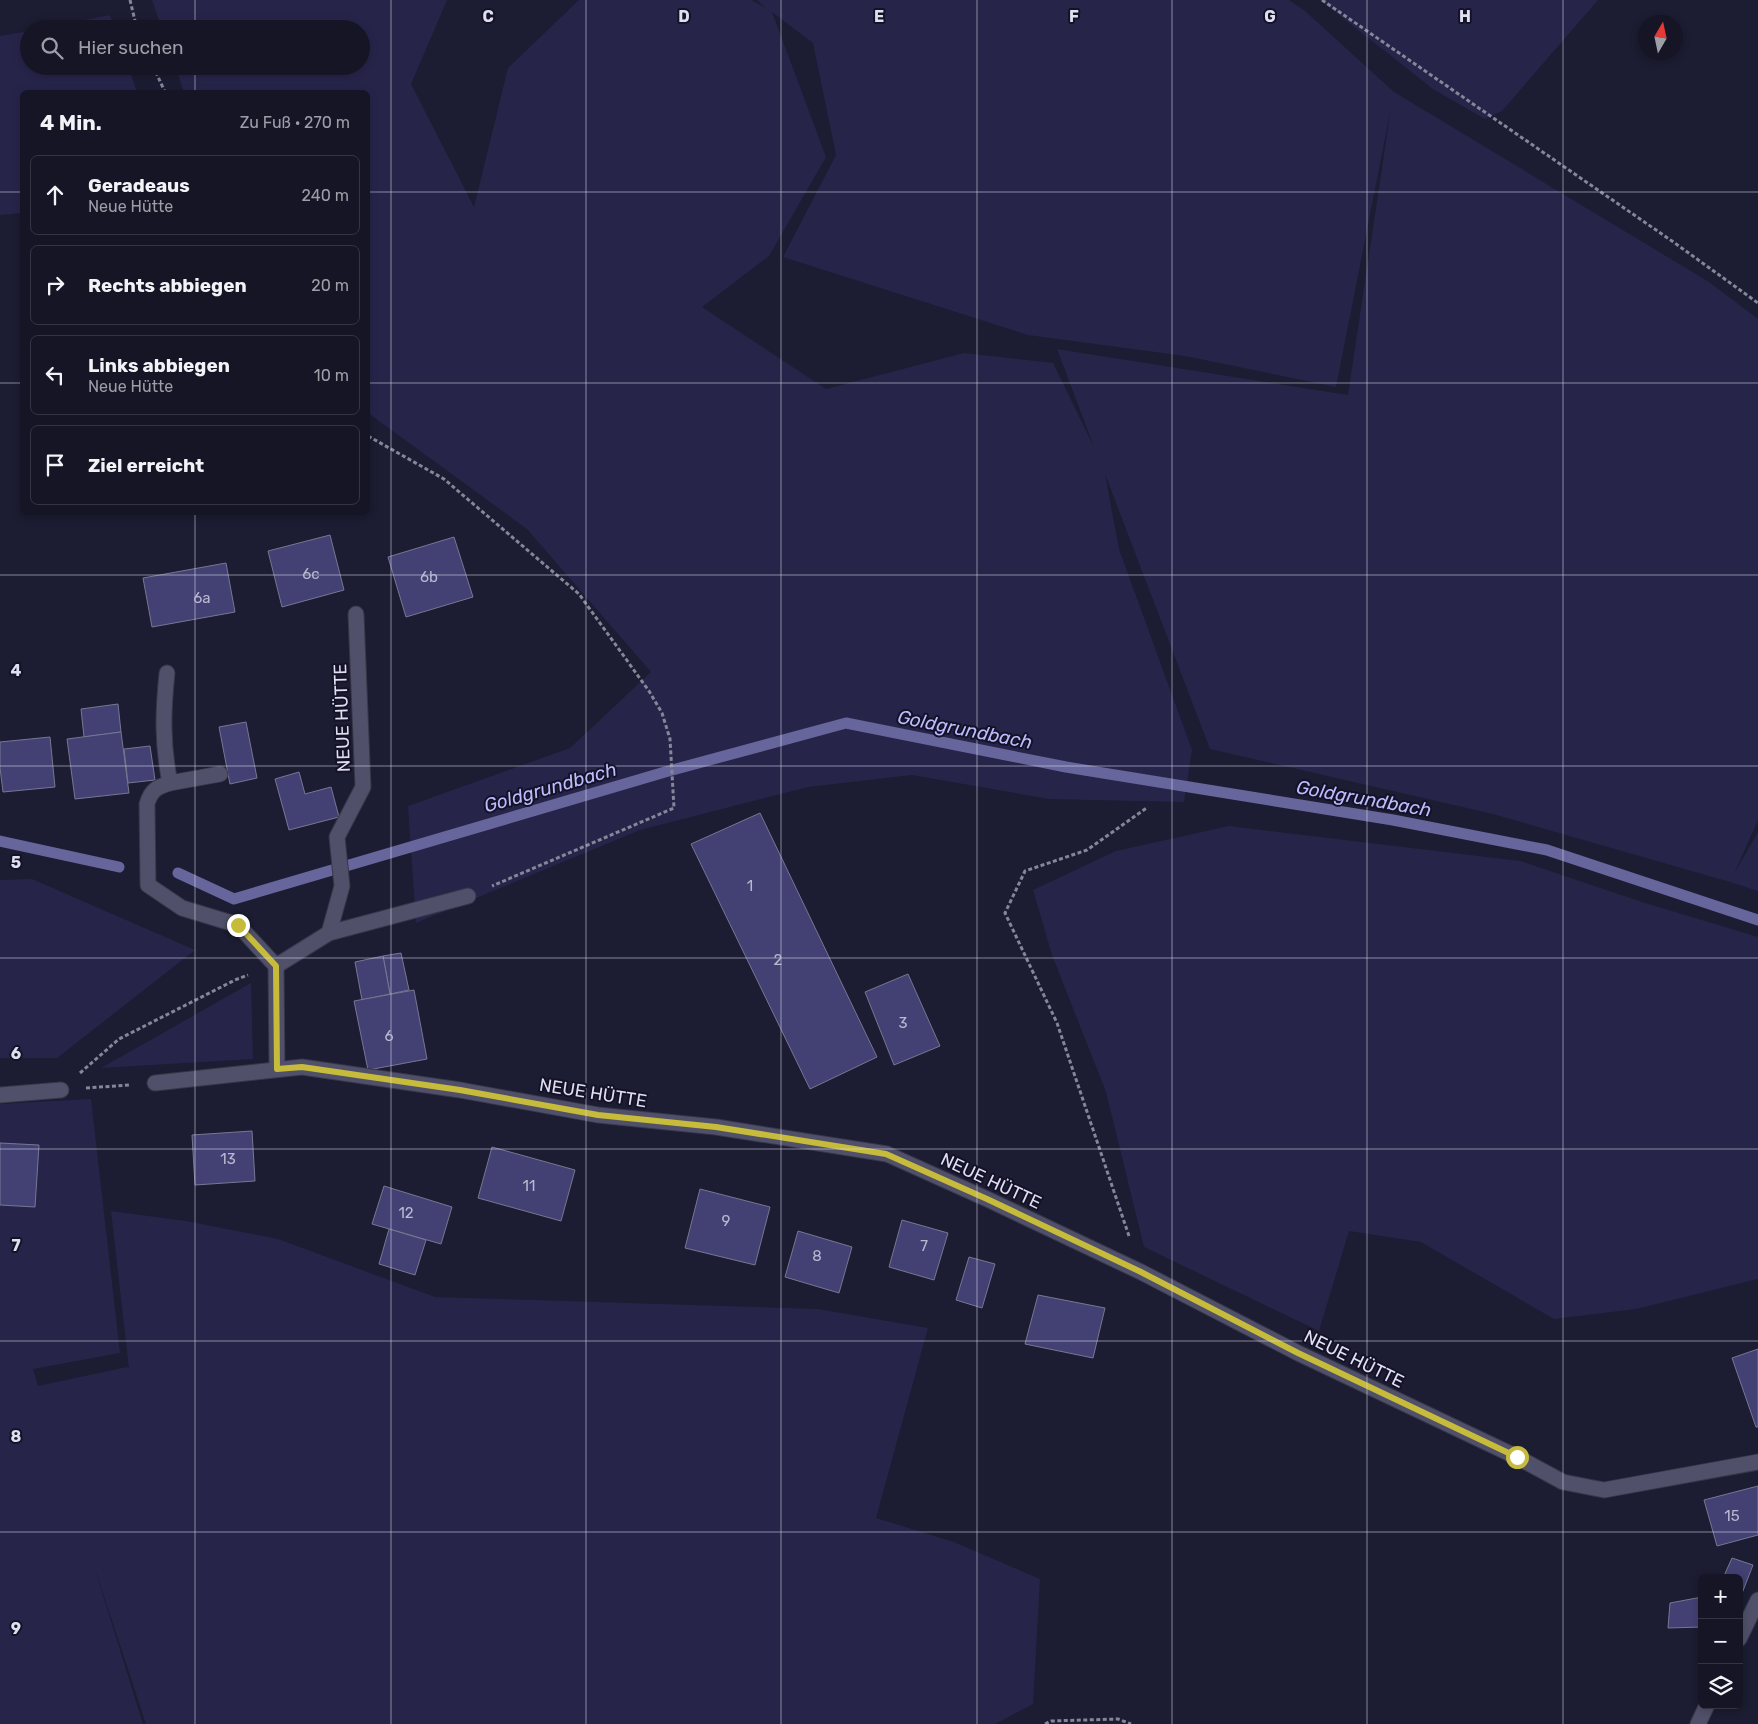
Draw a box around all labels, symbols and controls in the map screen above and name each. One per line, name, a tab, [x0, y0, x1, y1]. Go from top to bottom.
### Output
text: C	[482, 7, 494, 26]
text: D	[678, 7, 690, 26]
text: E	[874, 7, 884, 26]
text: F	[1069, 7, 1079, 26]
text: G	[1264, 7, 1276, 26]
text: H	[1459, 7, 1471, 26]
north arrow	[1638, 15, 1683, 60]
search box	[20, 20, 370, 75]
icon: search	[38, 34, 66, 62]
text: Hier suchen	[78, 36, 184, 59]
text: 4 Min.	[40, 110, 102, 135]
text: Zu Fuß · 270 m	[240, 113, 350, 132]
text: Geradeaus	[88, 174, 190, 197]
icon: ahead	[41, 181, 69, 209]
text: 240 m	[302, 186, 349, 205]
text: Neue Hütte	[88, 197, 173, 216]
icon: right	[41, 271, 69, 299]
text: Rechts abbiegen	[88, 274, 247, 297]
text: 20 m	[311, 276, 349, 295]
text: Links abbiegen	[88, 354, 230, 377]
icon: left	[41, 361, 69, 389]
text: 10 m	[314, 366, 349, 385]
text: Neue Hütte	[88, 377, 173, 396]
icon: arrive	[41, 451, 69, 479]
text: Ziel erreicht	[88, 454, 204, 477]
house number: 6c	[302, 565, 320, 583]
house number: 6b	[420, 568, 438, 586]
house number: 6a	[193, 589, 211, 607]
text: 4	[11, 661, 22, 680]
street label: NEUE HÜTTE	[329, 663, 355, 773]
water label: Goldgrundbach	[895, 705, 1034, 754]
water label: Goldgrundbach	[481, 758, 619, 817]
water label: Goldgrundbach	[1294, 775, 1433, 822]
text: 5	[11, 853, 21, 872]
house number: 1	[747, 877, 753, 895]
route end	[227, 914, 250, 937]
house number: 2	[774, 951, 783, 969]
house number: 3	[898, 1014, 908, 1032]
house number: 6	[384, 1027, 394, 1045]
text: 6	[11, 1044, 21, 1063]
street label: NEUE HÜTTE	[538, 1074, 648, 1112]
street label: NEUE HÜTTE	[937, 1148, 1045, 1214]
house number: 13	[220, 1150, 236, 1168]
house number: 11	[523, 1177, 535, 1195]
house number: 12	[398, 1204, 414, 1222]
house number: 9	[722, 1212, 731, 1230]
text: 7	[11, 1236, 21, 1255]
house number: 7	[920, 1237, 928, 1255]
house number: 8	[812, 1247, 822, 1265]
street label: NEUE HÜTTE	[1300, 1325, 1408, 1393]
text: 8	[11, 1427, 22, 1446]
route start	[1506, 1446, 1529, 1469]
house number: 15	[1724, 1507, 1740, 1525]
map controls	[1698, 1574, 1743, 1709]
button: +	[1698, 1574, 1743, 1619]
text: 9	[11, 1619, 21, 1638]
button: −	[1698, 1619, 1743, 1664]
button: layers	[1698, 1664, 1743, 1709]

